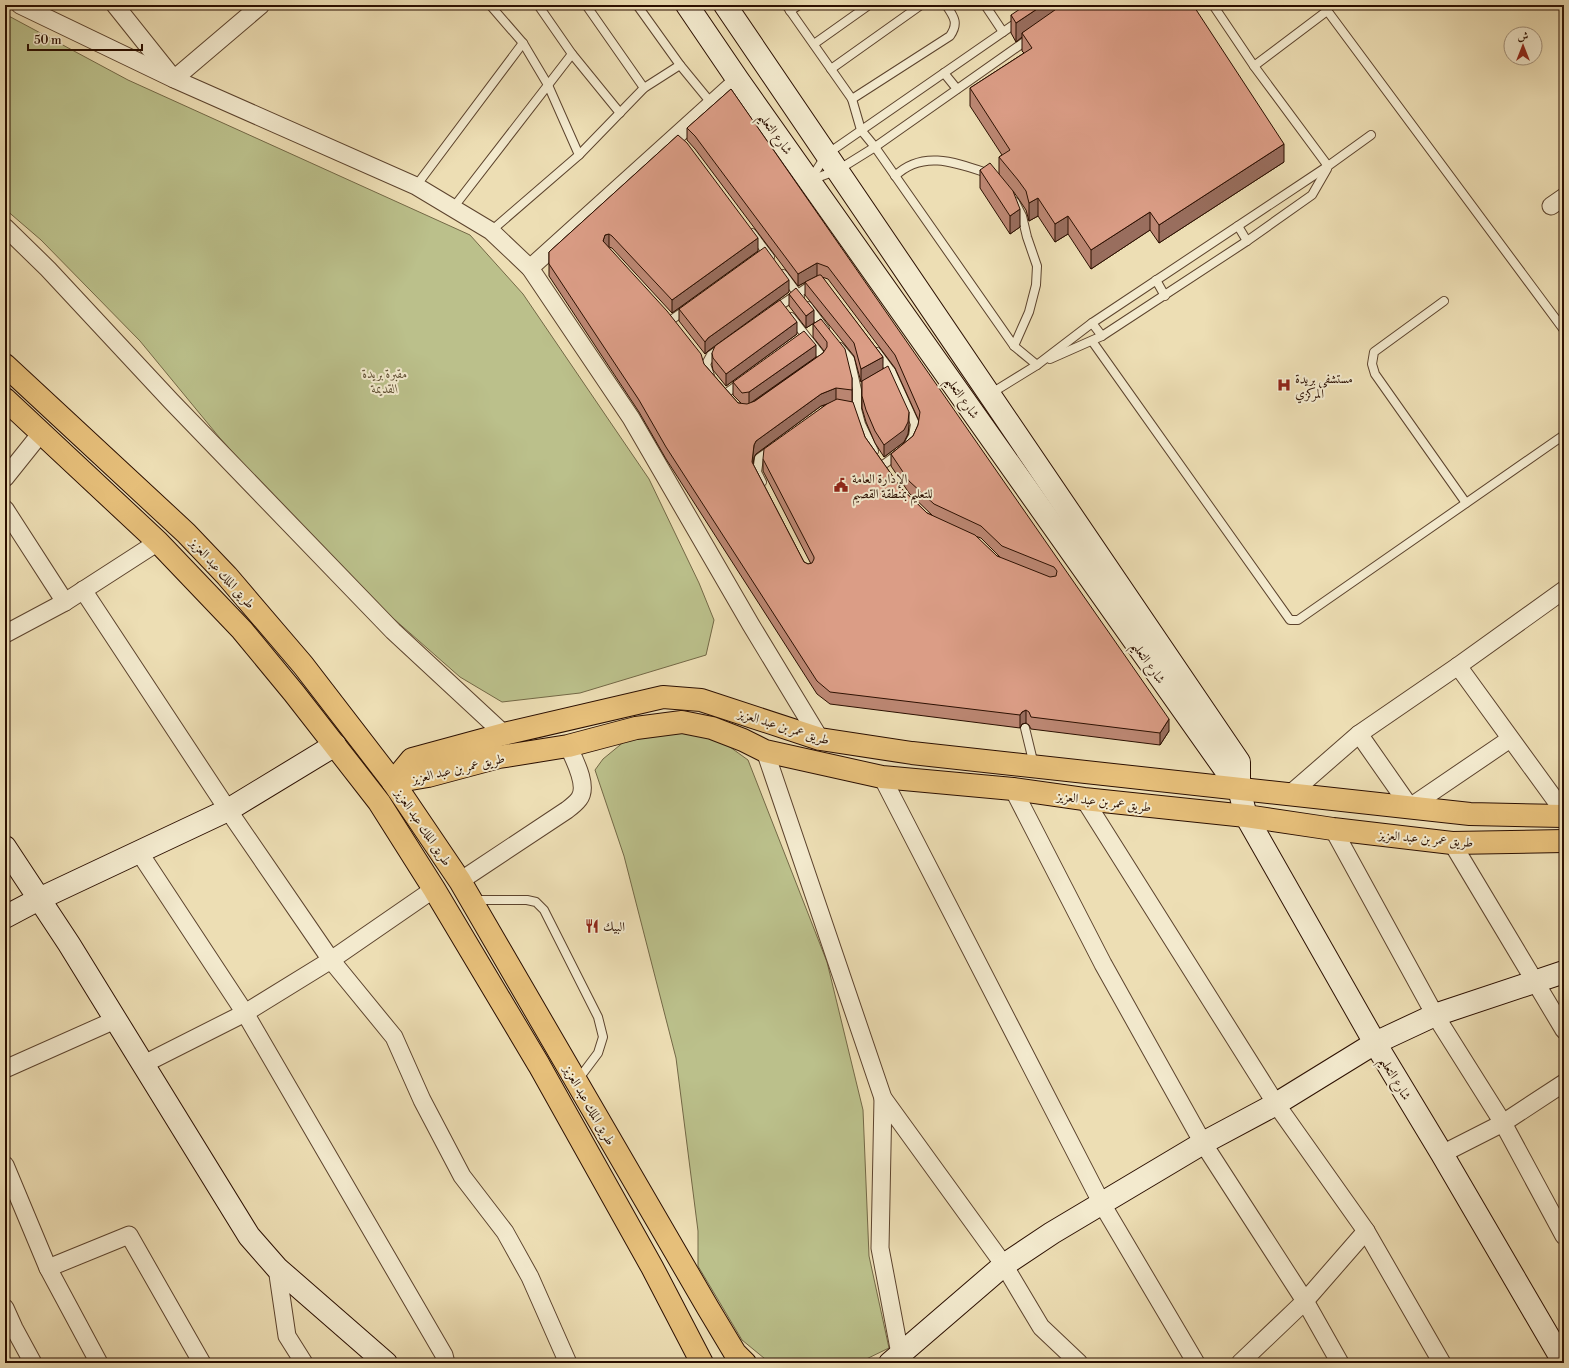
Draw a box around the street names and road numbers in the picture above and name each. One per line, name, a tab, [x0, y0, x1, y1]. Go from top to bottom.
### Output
street label: شارع التعليم	[751, 109, 796, 161]
street label: شارع التعليم	[938, 373, 983, 425]
street label: طريق الملك عبد العزيز	[185, 534, 258, 612]
street label: شارع التعليم	[1124, 638, 1169, 690]
street label: طريق عمر بن عبد العزيز	[734, 705, 831, 748]
street label: طريق عمر بن عبد العزيز	[408, 751, 506, 788]
street label: طريق الملك عبد العزيز	[390, 784, 455, 869]
street label: طريق عمر بن عبد العزيز	[1054, 788, 1152, 816]
street label: طريق عمر بن عبد العزيز	[1376, 827, 1474, 851]
street label: شارع التعليم	[1372, 1054, 1414, 1106]
street label: طريق الملك عبد العزيز	[559, 1061, 618, 1148]

